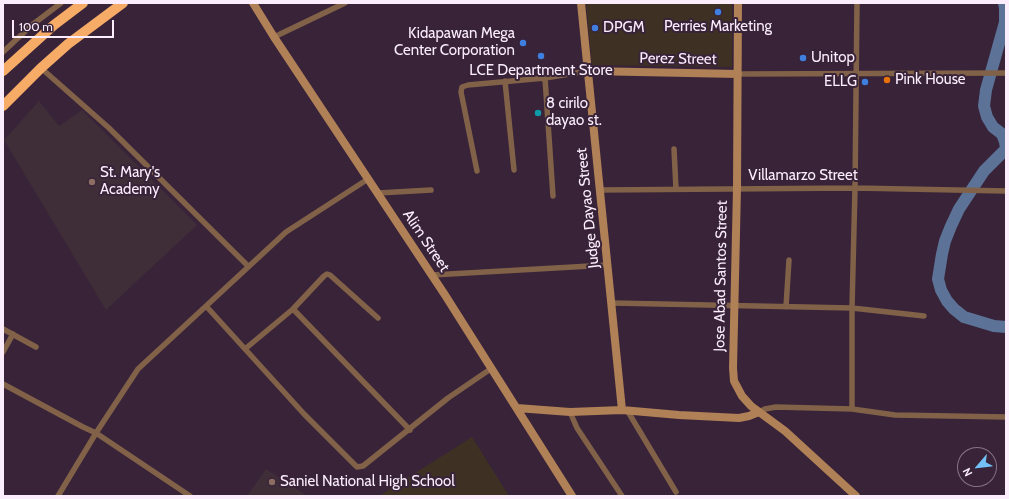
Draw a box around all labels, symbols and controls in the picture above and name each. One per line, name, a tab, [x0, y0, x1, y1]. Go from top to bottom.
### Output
marker: Perries Marketing	[713, 7, 723, 17]
scale bar	[14, 12, 116, 38]
place label: Perries Marketing	[664, 18, 772, 36]
text: 100 m	[19, 19, 53, 34]
place label: DPGM	[603, 19, 645, 37]
marker: DPGM	[590, 23, 600, 33]
place label: Kidapawan Mega Center Corporation	[394, 25, 515, 60]
marker: Kidapawan Mega Center Corporation	[518, 38, 528, 48]
street label: Perez Street	[639, 49, 717, 69]
place label: Unitop	[811, 49, 855, 67]
marker: LCE Department Store	[536, 51, 546, 61]
marker: Unitop	[798, 53, 808, 63]
place label: LCE Department Store	[469, 62, 613, 80]
place label: Pink House	[895, 71, 966, 89]
place label: ELLG	[824, 73, 857, 91]
marker: Pink House	[882, 75, 892, 85]
marker: ELLG	[860, 77, 870, 87]
place label: 8 cirilo dayao st.	[546, 95, 602, 130]
marker: 8 cirilo dayao st.	[533, 108, 543, 118]
street label: Judge Dayao Street	[573, 147, 603, 269]
place label: St. Mary's Academy	[100, 164, 160, 199]
street label: Villamarzo Street	[748, 167, 858, 185]
marker: St. Mary's Academy	[87, 177, 97, 187]
street label: Jose Abad Santos Street	[711, 200, 731, 352]
street label: Alim Street	[399, 207, 453, 275]
north arrow	[957, 447, 997, 487]
text: N	[959, 465, 975, 479]
place label: Saniel National High School	[280, 473, 455, 491]
marker: Saniel National High School	[267, 477, 277, 487]

